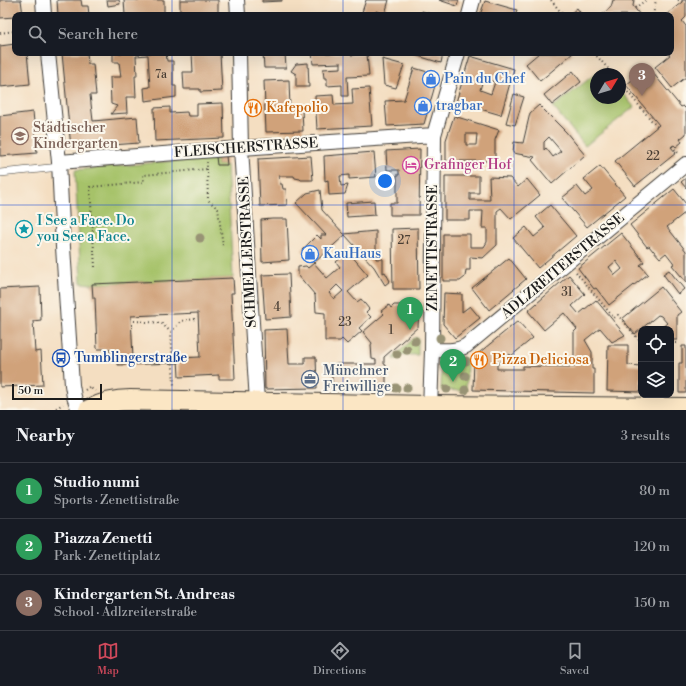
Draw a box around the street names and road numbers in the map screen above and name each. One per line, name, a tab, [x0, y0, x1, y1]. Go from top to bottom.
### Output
street label: FLEISCHERSTRASSE	[173, 134, 319, 162]
street label: SCHMELLERSTRASSE	[235, 176, 261, 328]
street label: ZENETTISTRASSE	[424, 185, 442, 311]
street label: ADLZREITERSTRASSE	[497, 209, 628, 324]

